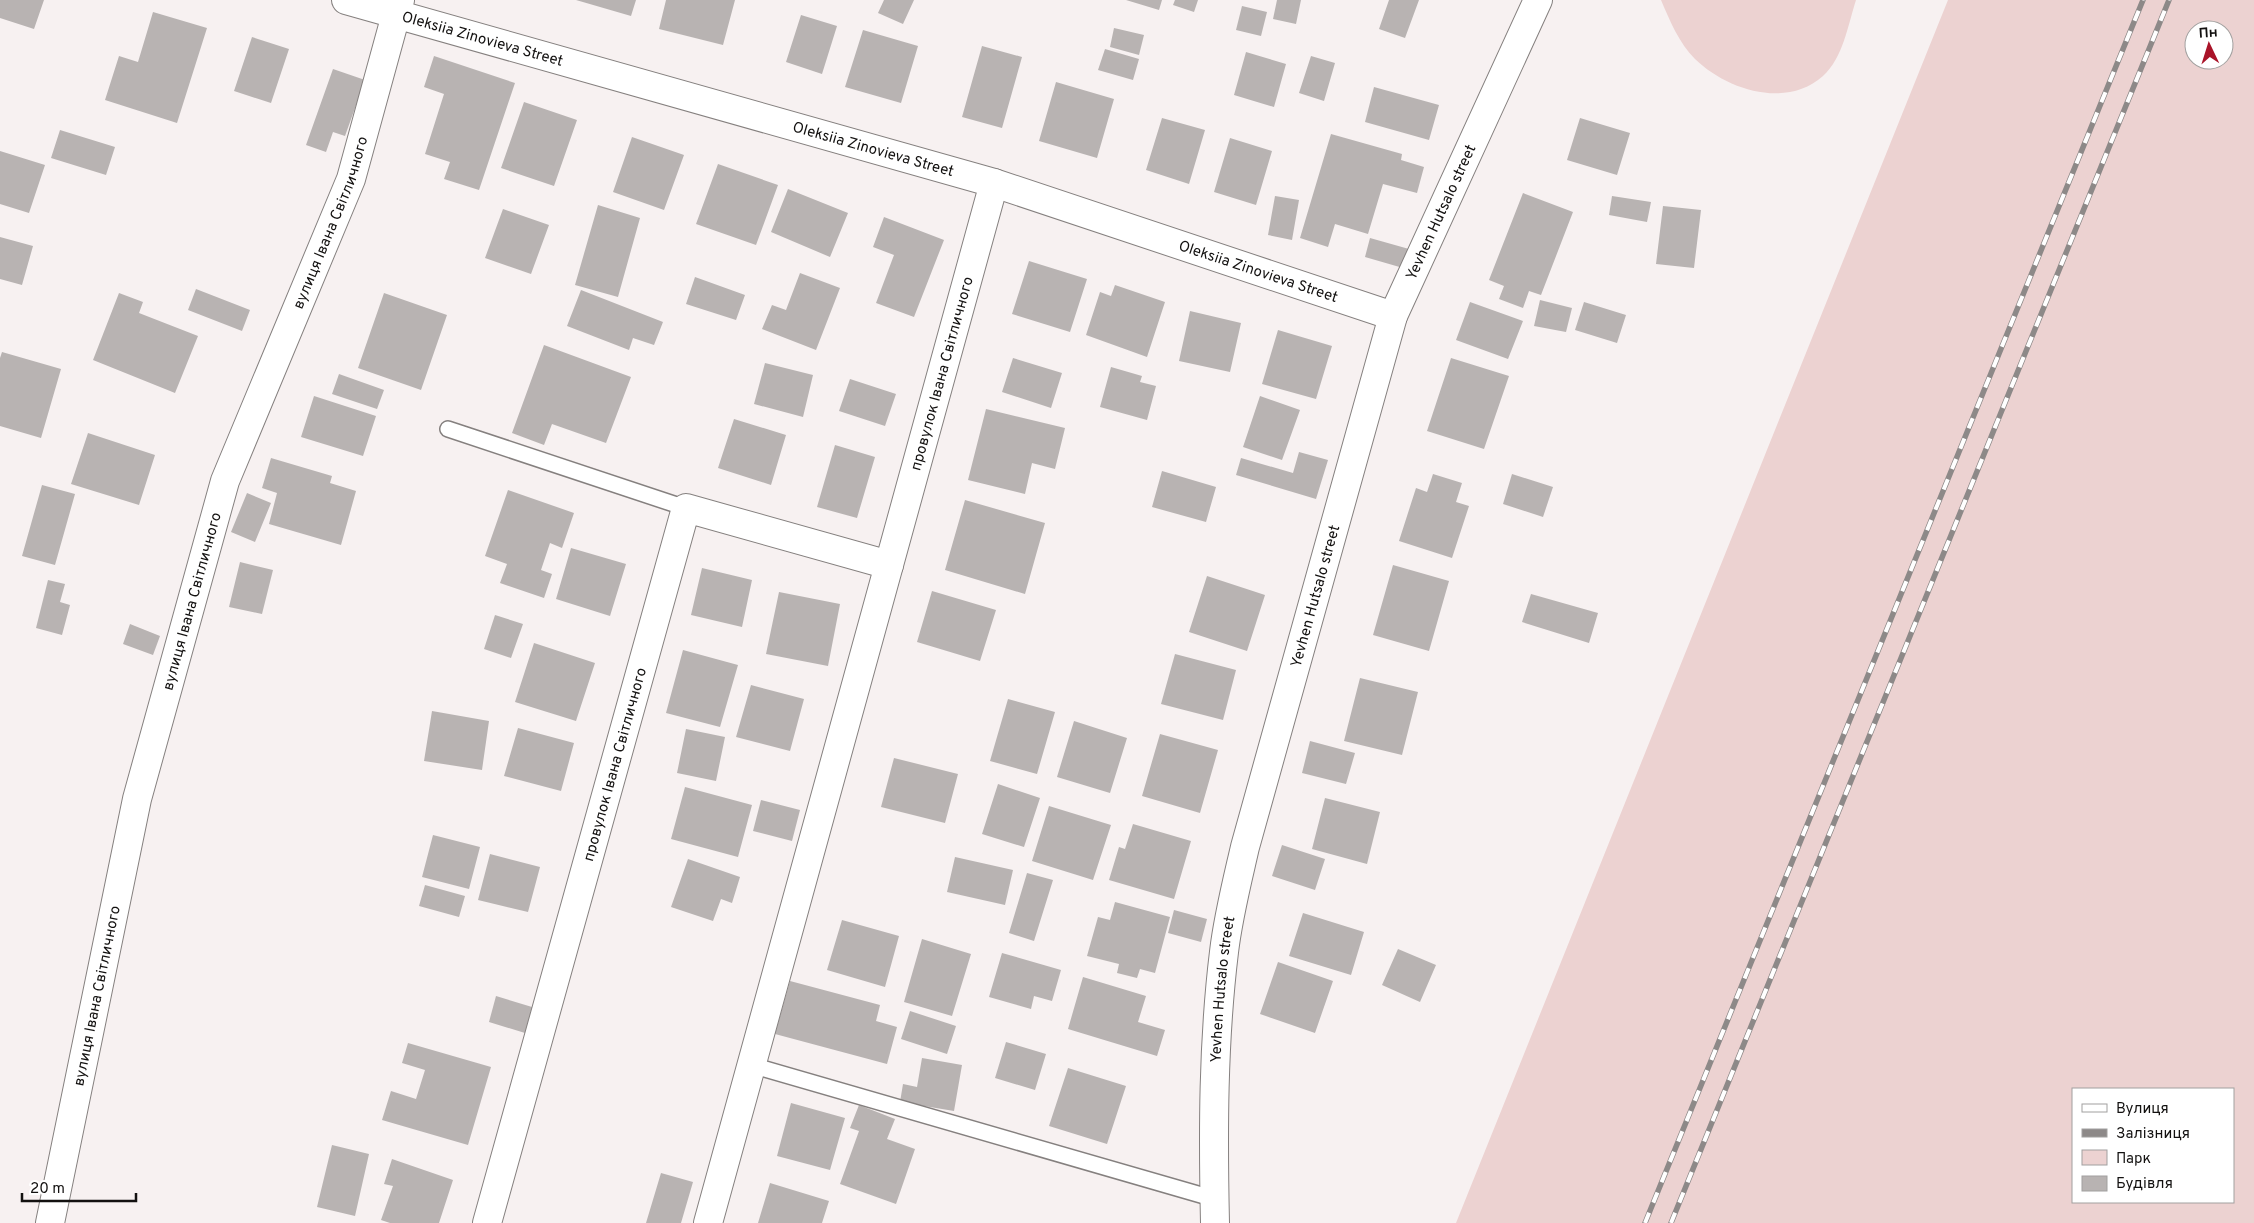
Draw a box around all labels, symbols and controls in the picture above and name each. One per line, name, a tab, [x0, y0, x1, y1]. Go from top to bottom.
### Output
street label: Oleksiia Zinovieva Street	[399, 8, 565, 72]
north arrow	[2184, 20, 2234, 70]
text: Пн	[2198, 24, 2218, 43]
street label: Oleksiia Zinovieva Street	[790, 119, 956, 182]
street label: вулиця Івана Світличного	[290, 135, 373, 312]
street label: Yevhen Hutsalo street	[1403, 142, 1481, 284]
street label: Oleksiia Zinovieva Street	[1176, 237, 1340, 308]
street label: провулок Івана Світличного	[907, 275, 979, 473]
street label: вулиця Івана Світличного	[159, 511, 227, 693]
street label: Yevhen Hutsalo street	[1287, 523, 1345, 670]
street label: провулок Івана Світличного	[580, 666, 652, 864]
street label: вулиця Івана Світличного	[70, 904, 126, 1088]
street label: Yevhen Hutsalo street	[1207, 915, 1240, 1063]
legend	[2072, 1088, 2234, 1203]
text: Вулиця	[2116, 1100, 2169, 1119]
text: Залізниця	[2116, 1125, 2190, 1144]
text: Парк	[2116, 1150, 2151, 1169]
scale bar	[22, 1170, 136, 1202]
text: Будівля	[2116, 1175, 2173, 1194]
text: 20 m	[30, 1180, 65, 1199]

